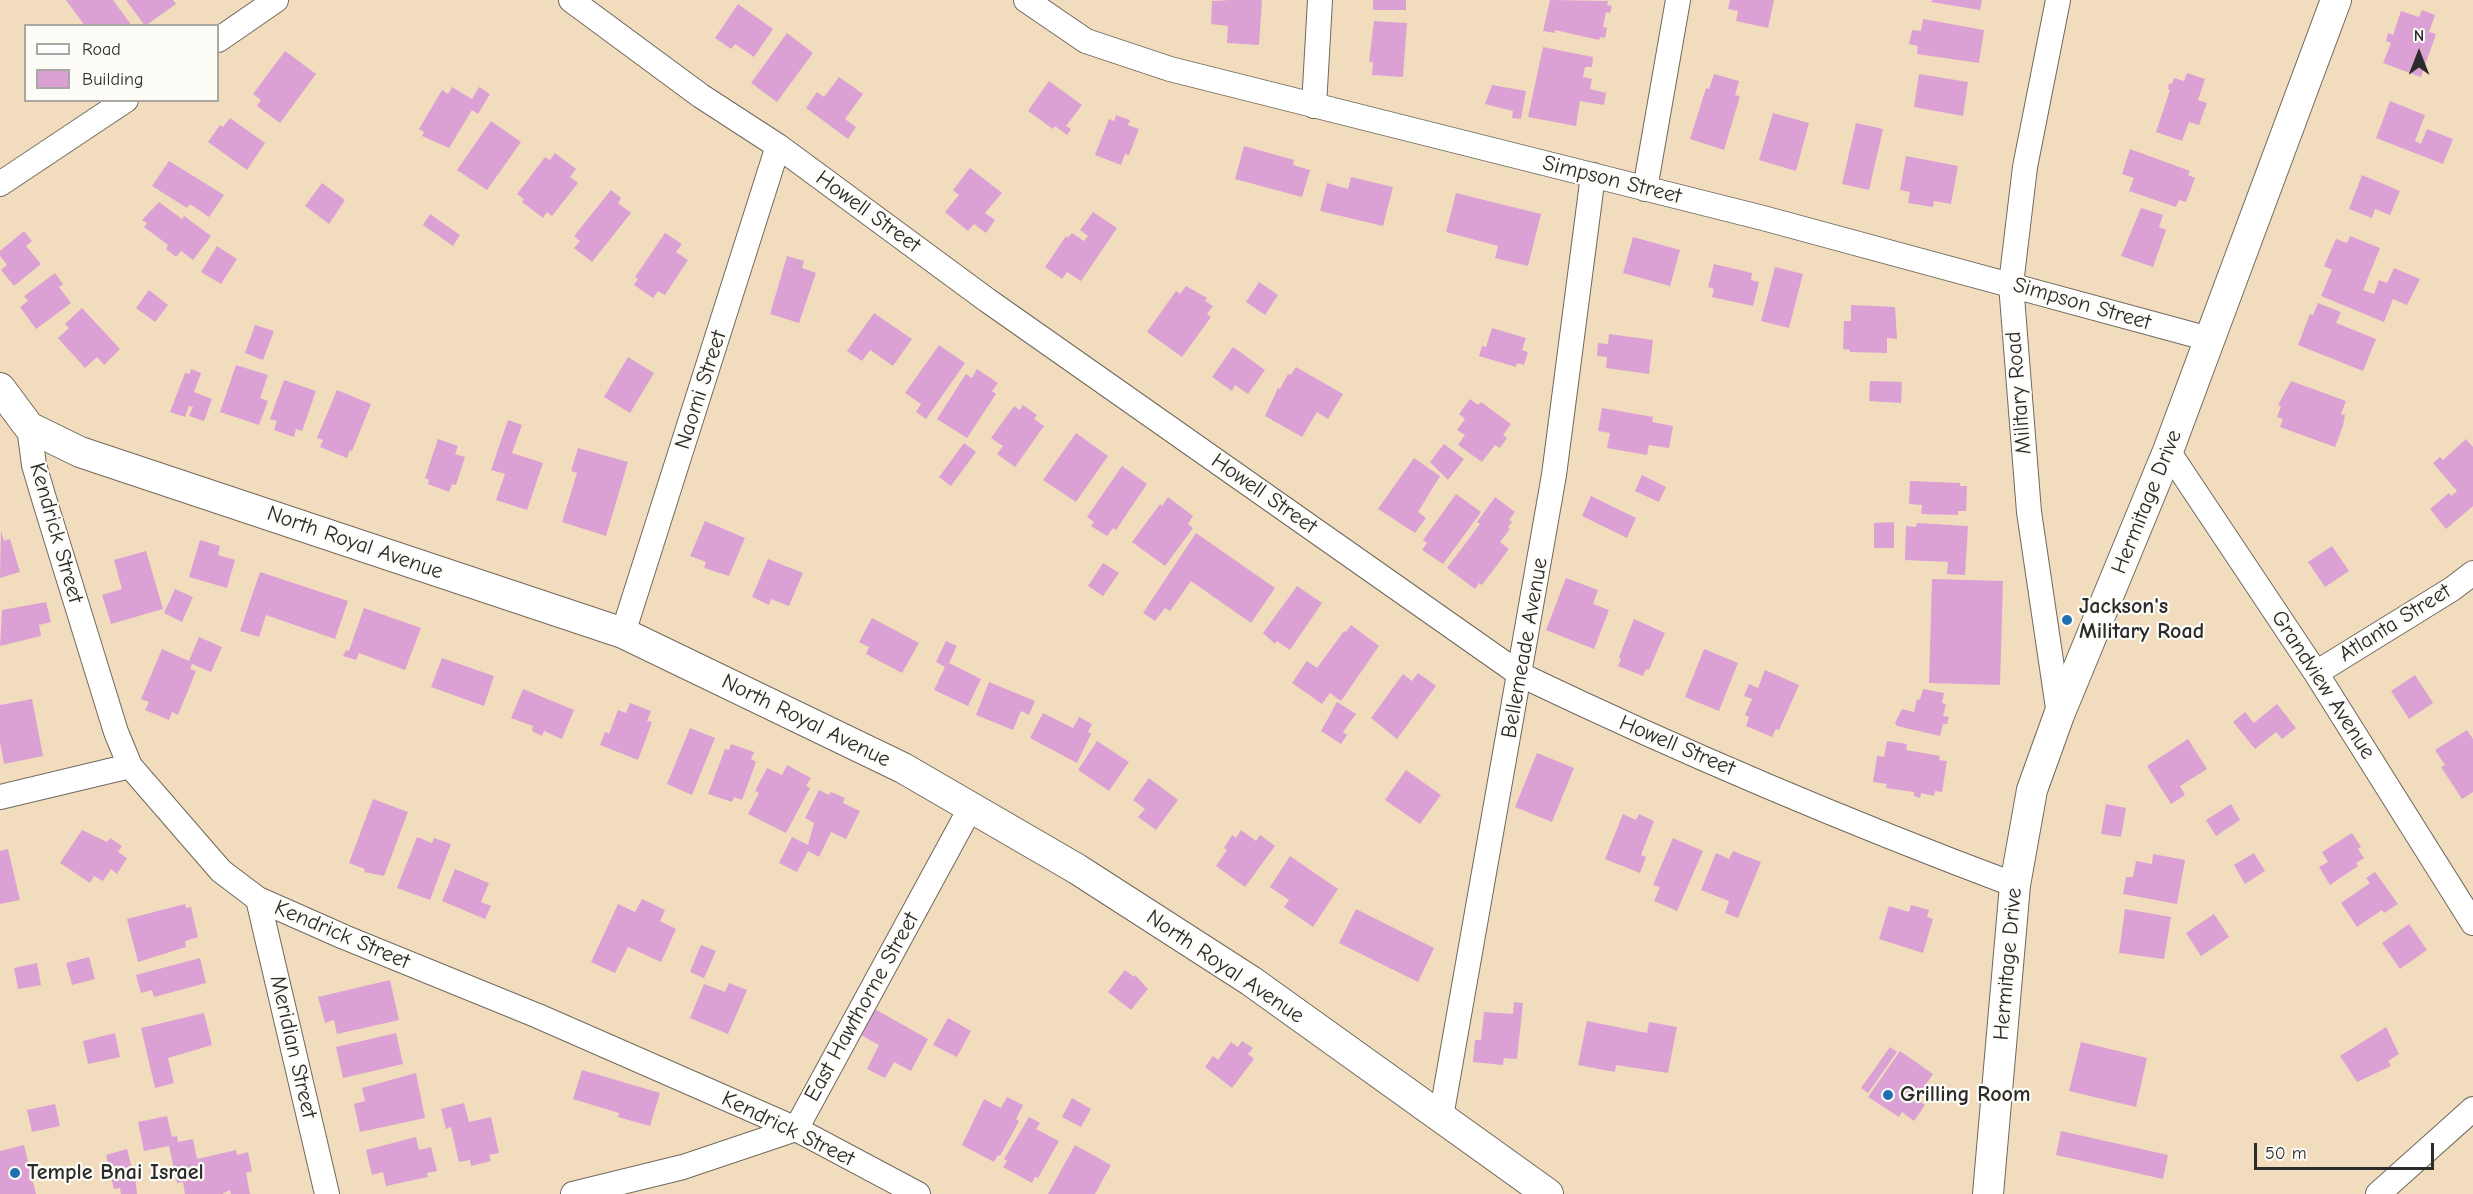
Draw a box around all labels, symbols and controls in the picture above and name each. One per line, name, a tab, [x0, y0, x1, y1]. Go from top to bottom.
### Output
legend	[24, 24, 219, 102]
north arrow	[2389, 24, 2449, 84]
text: N	[2414, 27, 2424, 45]
text: Road	[82, 39, 121, 60]
text: Building	[82, 69, 144, 90]
street label: Simpson Street	[1540, 150, 1684, 210]
street label: Howell Street	[810, 165, 926, 259]
street label: Simpson Street	[2010, 272, 2154, 336]
street label: Naomi Street	[669, 327, 733, 453]
street label: Military Road	[2000, 330, 2038, 456]
street label: Hermitage Drive	[2106, 426, 2188, 578]
street label: Howell Street	[1206, 448, 1322, 540]
street label: Kendrick Street	[23, 460, 89, 606]
street label: North Royal Avenue	[263, 500, 447, 586]
street label: Bellemeade Avenue	[1496, 556, 1554, 740]
street label: Atlanta Street	[2334, 578, 2456, 668]
place label: Jackson's Military Road	[2079, 594, 2204, 646]
street label: Grandview Avenue	[2265, 606, 2381, 764]
marker: Jackson's Military Road	[2060, 613, 2074, 627]
street label: North Royal Avenue	[717, 669, 895, 773]
street label: Howell Street	[1615, 710, 1739, 782]
street label: Hermitage Drive	[1988, 887, 2028, 1041]
street label: Kendrick Street	[270, 895, 414, 975]
street label: North Royal Avenue	[1141, 904, 1309, 1030]
street label: East Hawthorne Street	[799, 908, 925, 1106]
street label: Meridian Street	[264, 973, 322, 1121]
place label: Grilling Room	[1900, 1082, 2030, 1108]
street label: Kendrick Street	[717, 1085, 859, 1173]
marker: Grilling Room	[1881, 1088, 1895, 1102]
scale bar	[2257, 1131, 2437, 1169]
text: 50 m	[2265, 1143, 2307, 1164]
place label: Temple Bnai Israel	[27, 1160, 204, 1186]
marker: Temple Bnai Israel	[8, 1166, 22, 1180]

